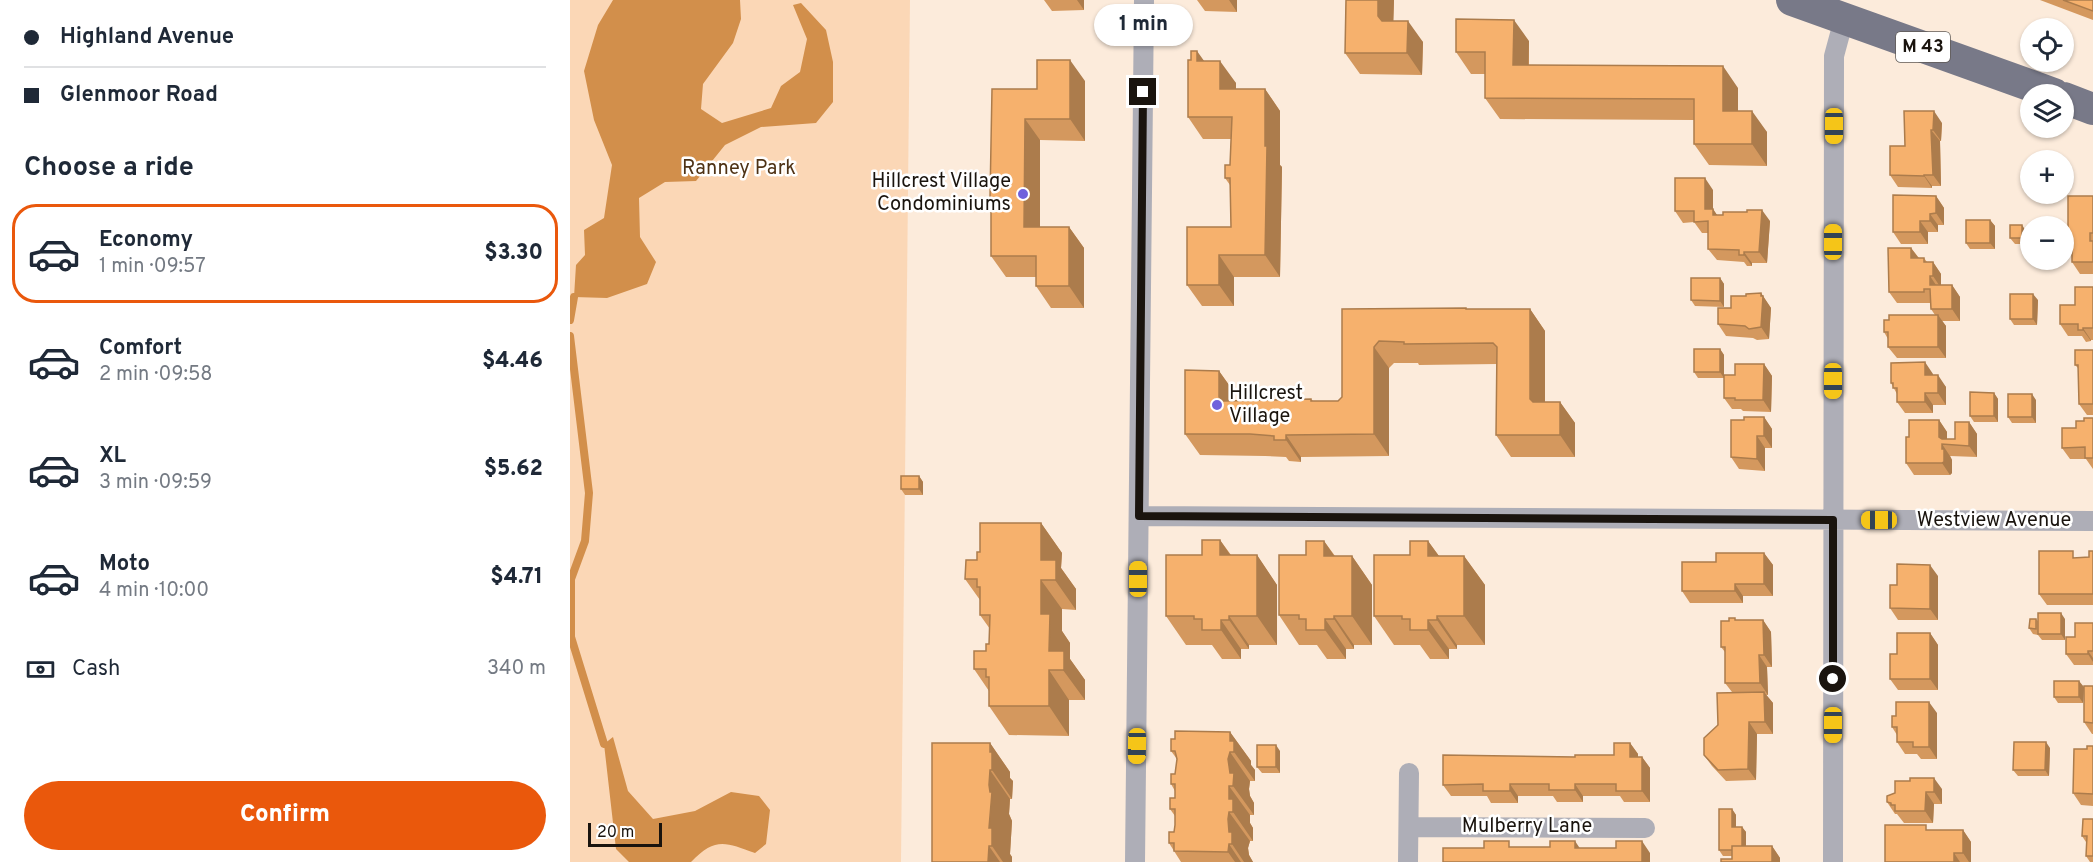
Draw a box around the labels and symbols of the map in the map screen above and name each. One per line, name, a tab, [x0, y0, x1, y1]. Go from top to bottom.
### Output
callout: 1 min	[1094, 5, 1192, 47]
road number: M 43	[1896, 32, 1950, 62]
route end	[1129, 78, 1156, 105]
car	[1825, 108, 1843, 144]
park label: Ranney Park	[682, 156, 796, 182]
place label: Hillcrest Village Condominiums	[872, 169, 1011, 218]
marker: Hillcrest Village Condominiums	[1016, 187, 1030, 201]
car	[1824, 224, 1842, 260]
car	[1824, 363, 1842, 399]
place label: Hillcrest Village	[1229, 381, 1303, 430]
marker: Hillcrest Village	[1210, 398, 1224, 412]
street label: Westview Avenue	[1917, 508, 2071, 534]
car	[1861, 511, 1897, 529]
car	[1129, 561, 1147, 597]
route start	[1819, 665, 1846, 692]
car	[1824, 707, 1842, 743]
car	[1128, 728, 1146, 764]
street label: Mulberry Lane	[1462, 814, 1592, 840]
scale bar	[588, 820, 662, 848]

